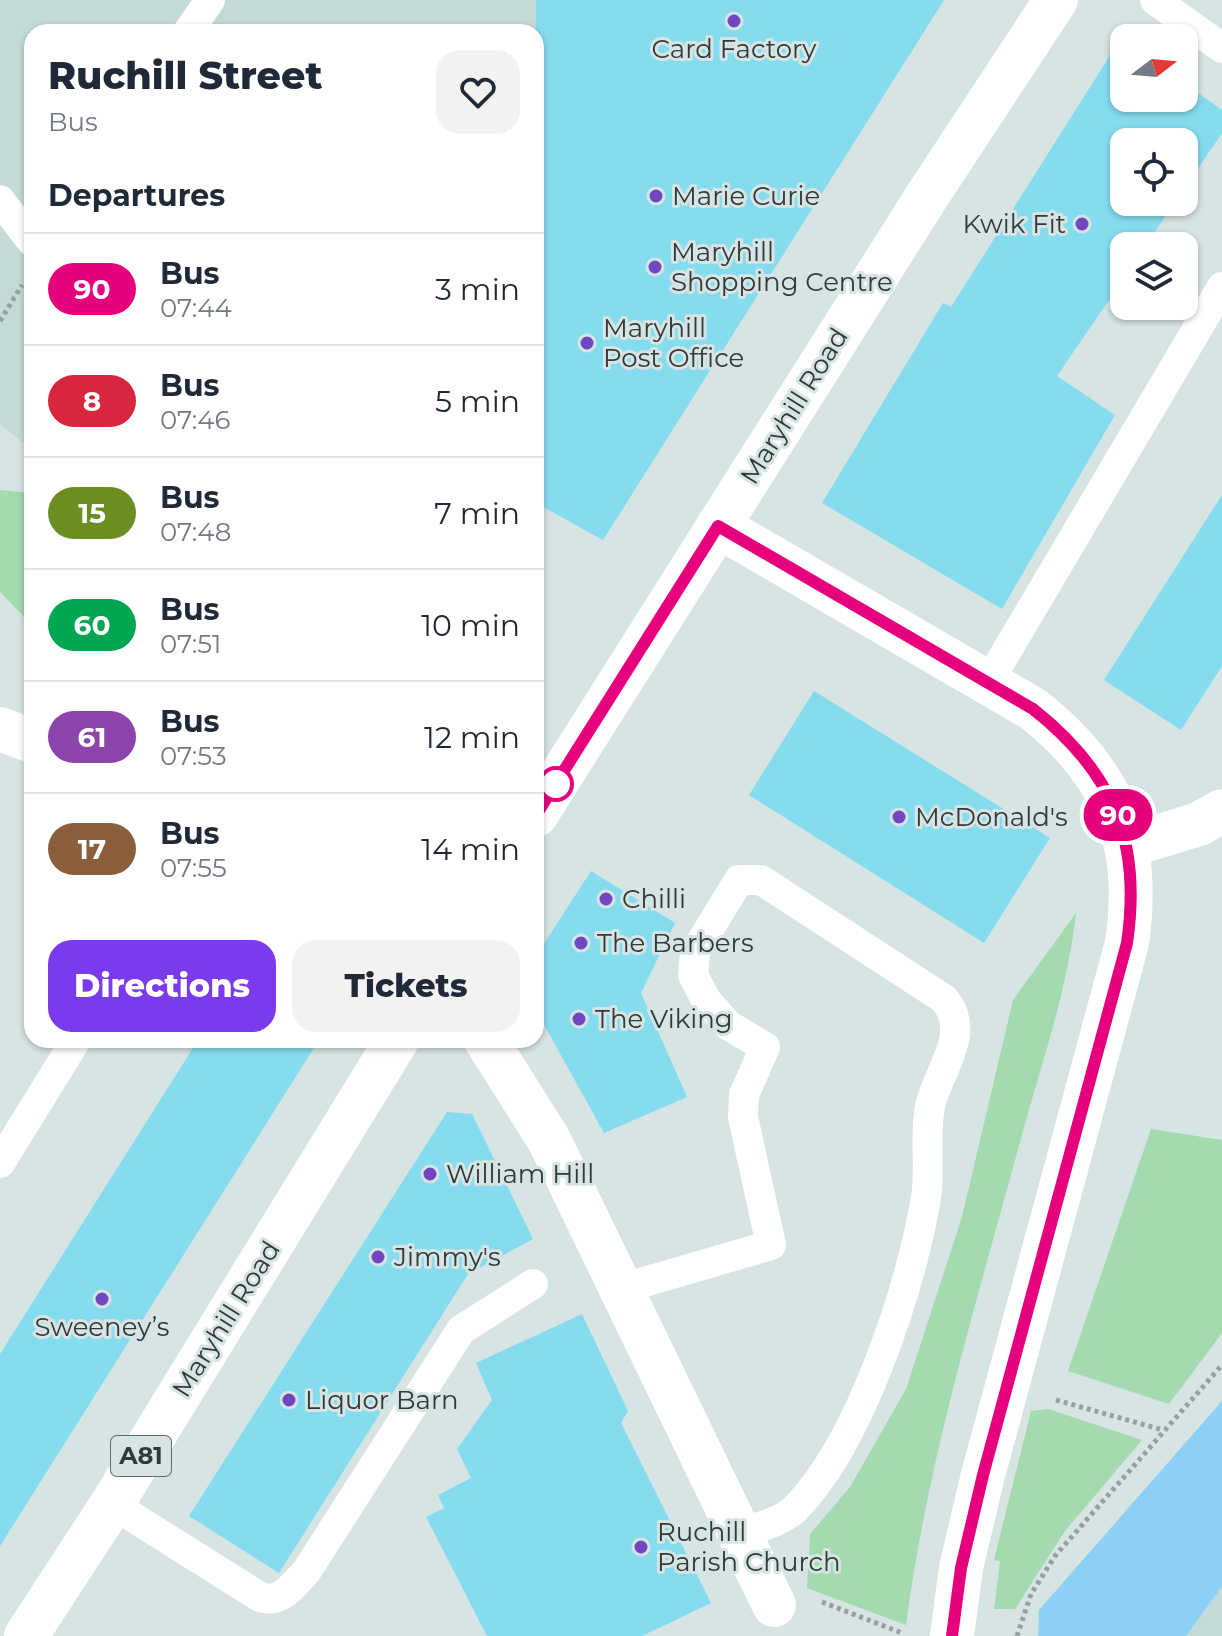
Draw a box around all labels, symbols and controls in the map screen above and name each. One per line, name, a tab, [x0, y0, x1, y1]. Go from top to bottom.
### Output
marker: Card Factory	[725, 12, 743, 30]
north arrow	[1110, 24, 1198, 112]
map controls	[1110, 24, 1198, 320]
place label: Card Factory	[652, 33, 817, 65]
button: heart	[436, 50, 520, 134]
text: Ruchill Street	[48, 52, 322, 99]
text: Bus	[48, 106, 98, 138]
button: locate	[1110, 128, 1198, 216]
text: Departures	[48, 177, 225, 214]
place label: Marie Curie	[672, 180, 820, 212]
marker: Marie Curie	[647, 187, 665, 205]
place label: Kwik Fit	[962, 208, 1066, 240]
marker: Kwik Fit	[1073, 215, 1091, 233]
button: layers	[1110, 232, 1198, 320]
place label: Maryhill Shopping Centre	[671, 236, 893, 298]
text: Bus	[160, 255, 220, 292]
marker: Maryhill Shopping Centre	[646, 258, 664, 276]
text: 3 min	[435, 271, 520, 308]
text: 90	[74, 272, 110, 306]
text: 07:44	[160, 292, 232, 324]
place label: Maryhill Post Office	[603, 312, 744, 374]
street label: Maryhill Road	[733, 322, 855, 490]
marker: Maryhill Post Office	[578, 334, 596, 352]
text: Bus	[160, 367, 220, 404]
text: 5 min	[435, 383, 520, 420]
text: 8	[83, 384, 101, 418]
text: 07:46	[160, 404, 230, 436]
text: Bus	[160, 479, 220, 516]
text: 7 min	[434, 495, 520, 532]
text: 15	[78, 496, 106, 530]
text: 07:48	[160, 516, 231, 548]
text: Bus	[160, 591, 220, 628]
text: 10 min	[421, 607, 520, 644]
text: 60	[74, 608, 110, 642]
text: 07:51	[160, 628, 221, 660]
text: Bus	[160, 703, 220, 740]
text: 12 min	[424, 719, 520, 756]
text: 61	[78, 720, 106, 754]
text: 07:53	[160, 740, 227, 772]
unlabelled marker	[539, 767, 573, 801]
line badge: 90	[1082, 789, 1154, 841]
text: 90	[1100, 798, 1136, 832]
place label: McDonald's	[915, 801, 1068, 833]
marker: McDonald's	[890, 808, 908, 826]
text: Bus	[160, 815, 220, 852]
text: 14 min	[421, 831, 520, 868]
text: 17	[78, 832, 106, 866]
text: 07:55	[160, 852, 227, 884]
place label: Chilli	[622, 883, 686, 915]
marker: Chilli	[597, 890, 615, 908]
place label: The Barbers	[597, 927, 754, 959]
marker: The Barbers	[572, 934, 590, 952]
button: Directions	[48, 940, 276, 1032]
button: Tickets	[292, 940, 520, 1032]
place label: The Viking	[595, 1003, 733, 1035]
marker: The Viking	[570, 1010, 588, 1028]
place label: William Hill	[446, 1158, 594, 1190]
marker: William Hill	[421, 1165, 439, 1183]
street label: Maryhill Road	[165, 1235, 287, 1403]
place label: Jimmy's	[393, 1241, 501, 1273]
marker: Jimmy's	[369, 1248, 387, 1266]
marker: Sweeney’s	[93, 1290, 111, 1308]
place label: Sweeney’s	[34, 1311, 170, 1343]
place label: Liquor Barn	[305, 1384, 459, 1416]
marker: Liquor Barn	[280, 1391, 298, 1409]
road number: A81	[111, 1436, 171, 1476]
place label: Ruchill Parish Church	[657, 1516, 841, 1578]
marker: Ruchill Parish Church	[632, 1538, 650, 1556]

